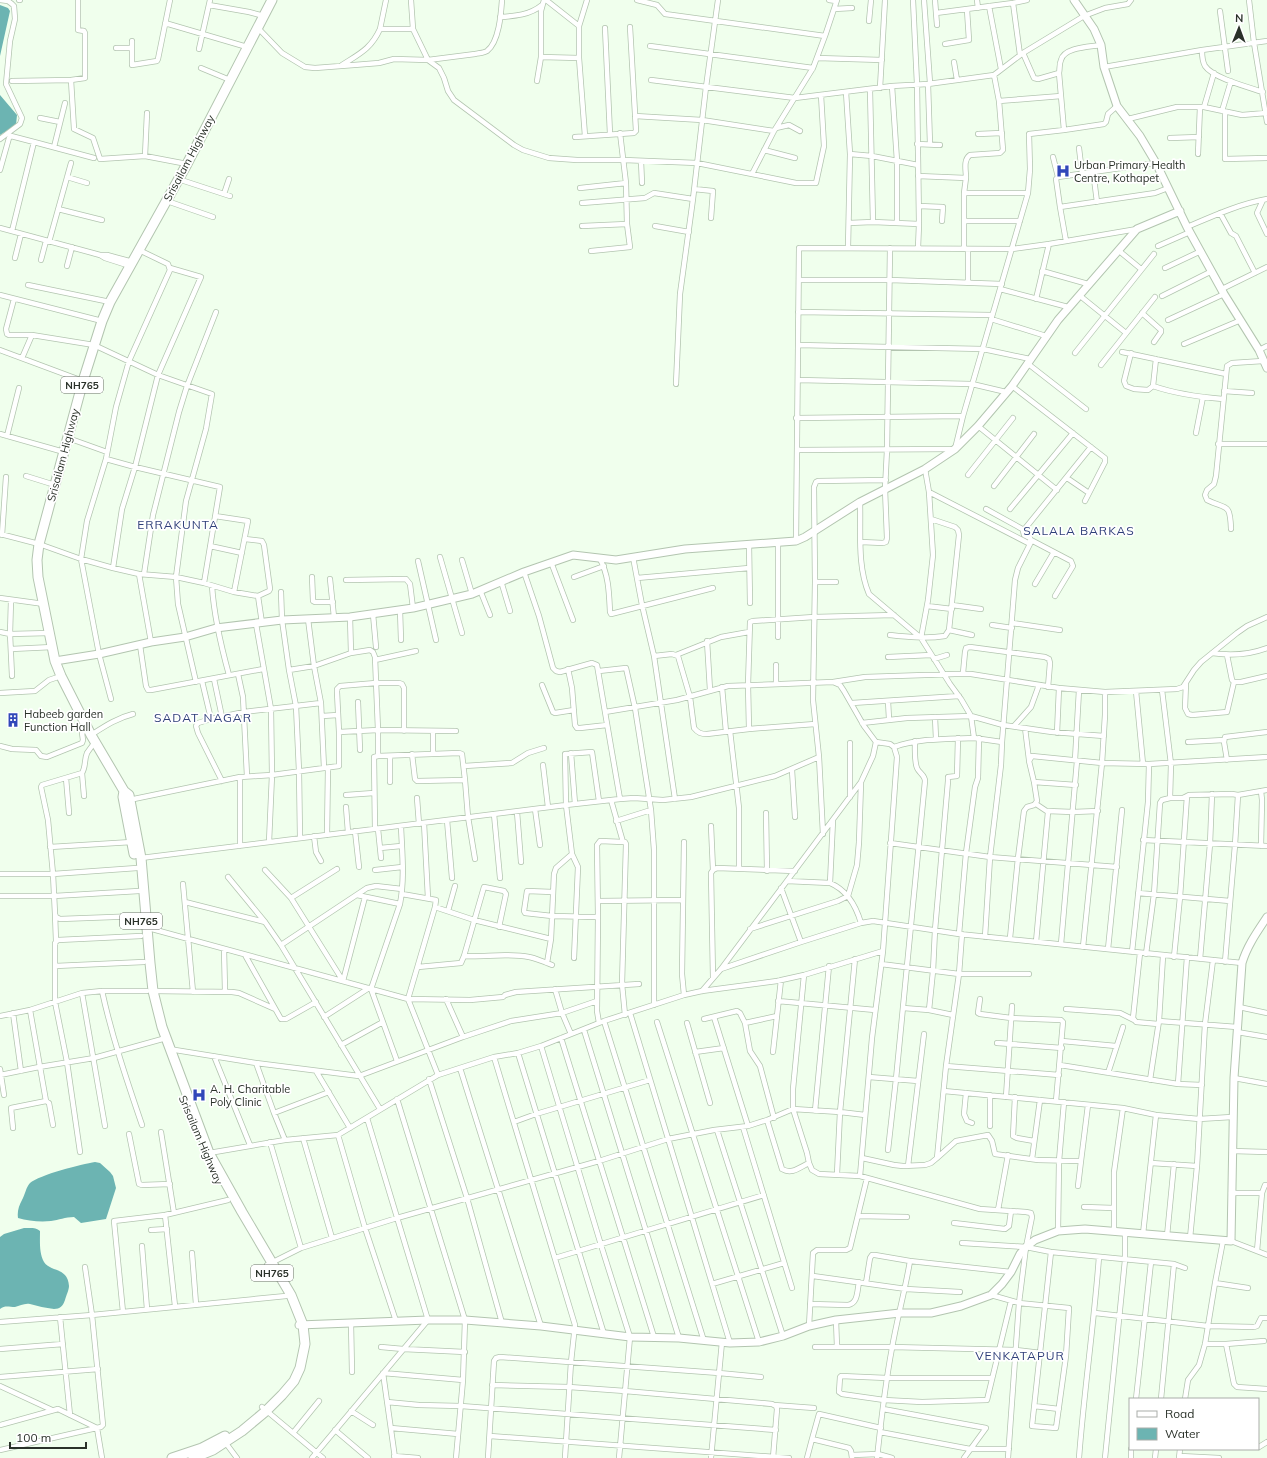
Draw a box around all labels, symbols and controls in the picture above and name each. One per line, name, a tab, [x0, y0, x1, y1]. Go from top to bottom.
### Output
north arrow	[1219, 8, 1259, 48]
text: N	[1235, 11, 1243, 25]
street label: Srisailam Highway	[160, 112, 218, 204]
place label: Urban Primary Health Centre, Kothapet	[1074, 158, 1185, 185]
hospital icon: Urban Primary Health Centre, Kothapet	[1055, 163, 1071, 179]
road number: NH765	[61, 377, 103, 393]
street label: Srisailam Highway	[44, 407, 82, 503]
district label: ERRAKUNTA	[137, 517, 219, 532]
district label: SALALA BARKAS	[1023, 523, 1135, 538]
place label: Habeeb garden Function Hall	[24, 707, 103, 734]
district label: SADAT NAGAR	[154, 710, 252, 725]
building icon: Habeeb garden Function Hall	[5, 712, 21, 728]
road number: NH765	[120, 913, 162, 929]
place label: A. H. Charitable Poly Clinic	[210, 1082, 290, 1109]
hospital icon: A. H. Charitable Poly Clinic	[191, 1087, 207, 1103]
street label: Srisailam Highway	[176, 1093, 226, 1187]
road number: NH765	[251, 1265, 293, 1281]
district label: VENKATAPUR	[975, 1348, 1065, 1363]
legend	[1129, 1398, 1259, 1450]
text: Road	[1165, 1406, 1194, 1421]
scale bar	[10, 1424, 86, 1450]
text: Water	[1165, 1426, 1201, 1441]
text: 100 m	[16, 1430, 51, 1445]

